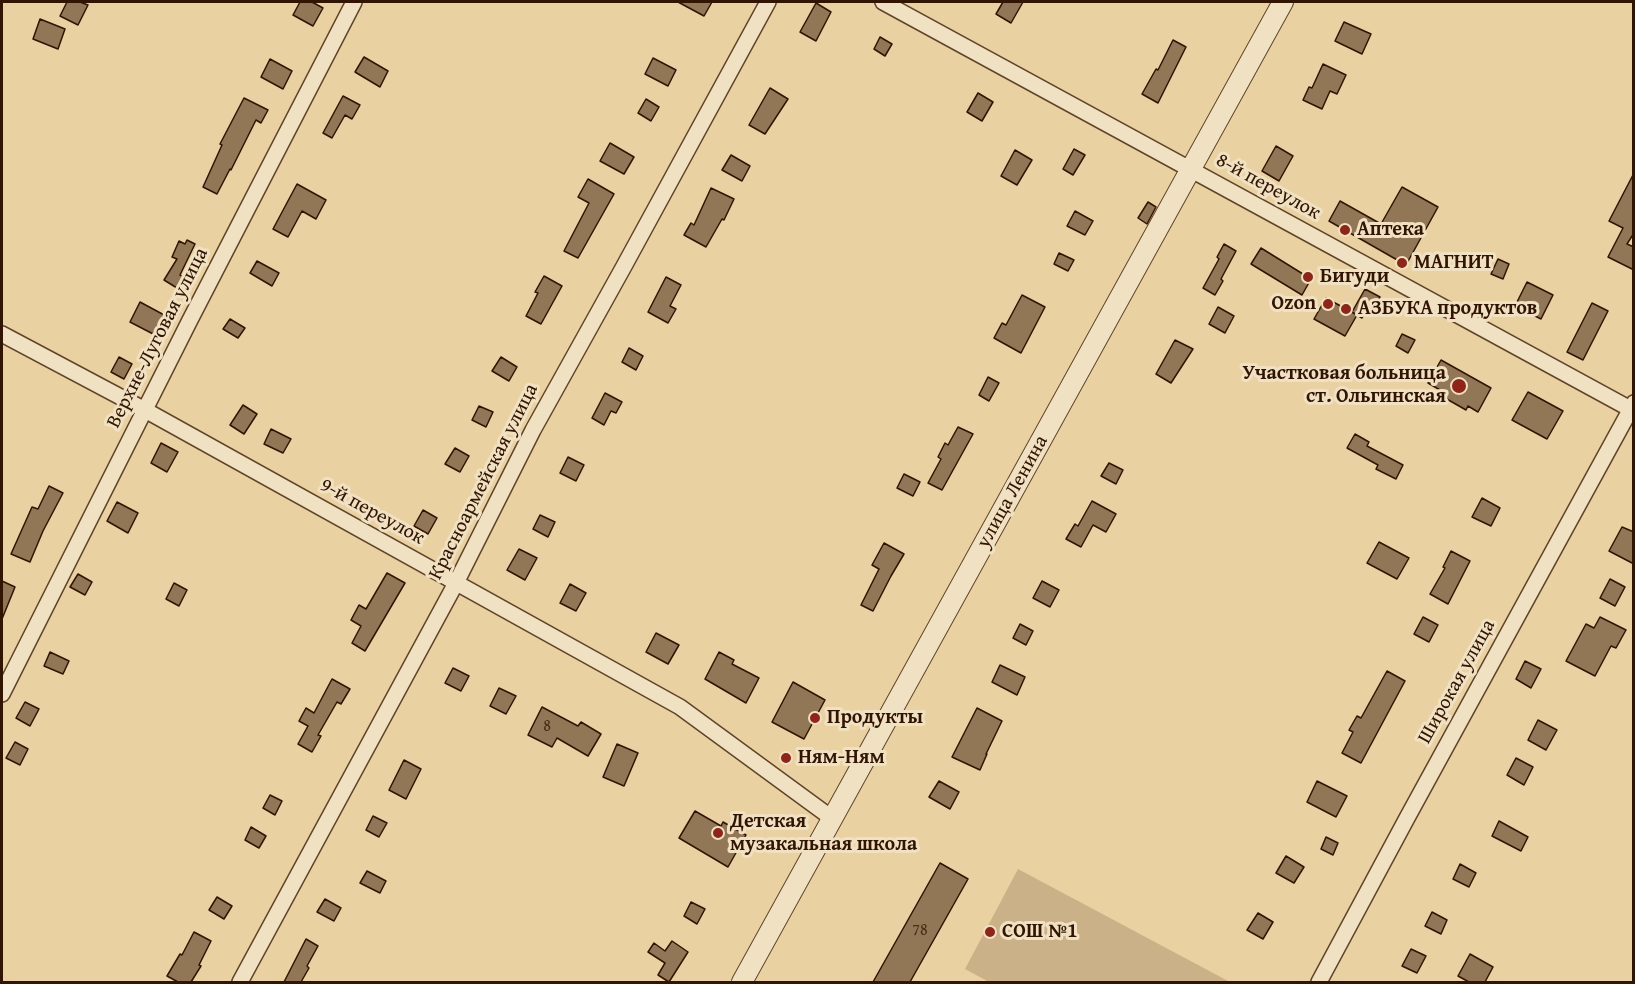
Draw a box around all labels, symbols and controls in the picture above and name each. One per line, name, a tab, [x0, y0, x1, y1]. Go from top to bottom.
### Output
street label: 8-й переулок	[1212, 149, 1324, 225]
place label: Аптека	[1357, 218, 1424, 242]
marker: Аптека	[1338, 223, 1352, 237]
street label: Верхне-Луговая улица	[102, 244, 214, 432]
place label: МАГНИТ	[1414, 251, 1494, 275]
marker: МАГНИТ	[1395, 256, 1409, 270]
place label: Бигуди	[1320, 265, 1389, 289]
marker: Бигуди	[1301, 270, 1315, 284]
place label: Ozon	[1271, 292, 1316, 316]
marker: Ozon	[1321, 297, 1335, 311]
place label: АЗБУКА продуктов	[1358, 297, 1537, 321]
marker: АЗБУКА продуктов	[1339, 302, 1353, 316]
place label: Участковая больница ст. Ольгинская	[1242, 362, 1446, 409]
marker: Участковая больница ст. Ольгинская	[1450, 377, 1468, 395]
street label: Красноармейская улица	[424, 380, 544, 584]
street label: улица Ленина	[972, 431, 1054, 553]
street label: 9-й переулок	[316, 474, 428, 550]
street label: Широкая улица	[1413, 616, 1501, 748]
place label: Продукты	[827, 706, 923, 730]
marker: Продукты	[808, 711, 822, 725]
house number: 8	[543, 717, 551, 737]
place label: Ням-Ням	[798, 746, 885, 770]
marker: Ням-Ням	[779, 751, 793, 765]
place label: Детская музакальная школа	[730, 810, 917, 857]
marker: Детская музакальная школа	[711, 826, 725, 840]
place label: СОШ №1	[1002, 920, 1078, 944]
house number: 78	[912, 921, 928, 941]
marker: СОШ №1	[983, 925, 997, 939]

